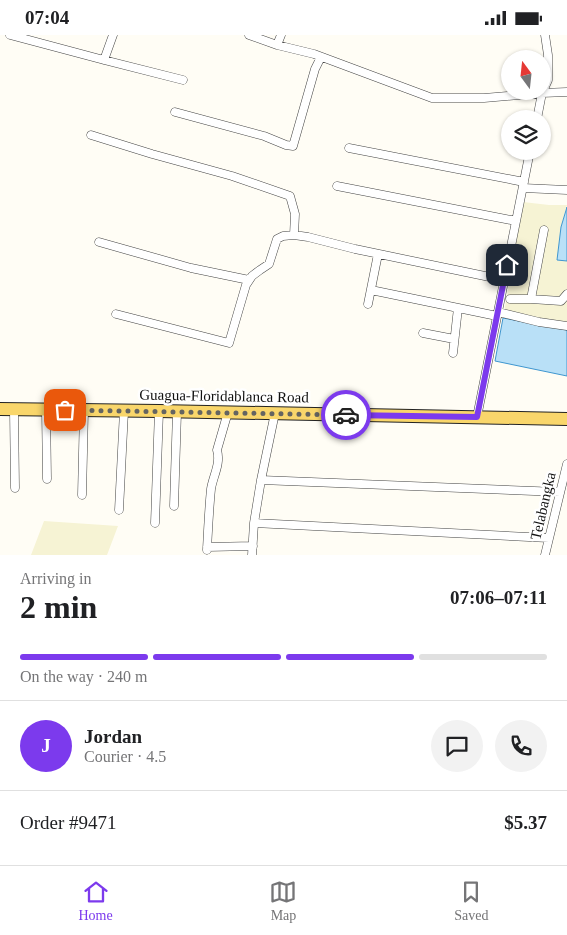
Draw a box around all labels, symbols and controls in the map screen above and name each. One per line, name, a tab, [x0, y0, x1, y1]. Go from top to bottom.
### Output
text: 07:04	[25, 7, 69, 28]
north arrow	[501, 50, 551, 100]
map controls	[501, 50, 551, 160]
button: layers	[501, 110, 551, 160]
pin	[486, 244, 528, 286]
icon: home	[493, 251, 521, 279]
street label: Guagua-Floridablanca Road	[139, 387, 309, 405]
pin	[44, 389, 86, 431]
courier	[321, 390, 371, 440]
icon: bag	[51, 396, 79, 424]
icon: car	[332, 401, 360, 429]
street label: Telabangka	[527, 470, 559, 541]
text: Arriving in	[20, 570, 92, 587]
text: 07:06–07:11	[450, 587, 547, 608]
text: 2 min	[20, 589, 97, 625]
text: On the way · 240 m	[20, 668, 148, 685]
button: chat	[431, 720, 483, 772]
button: phone	[495, 720, 547, 772]
text: Jordan	[84, 726, 142, 747]
text: J	[41, 735, 51, 756]
text: Courier · 4.5	[84, 748, 166, 765]
text: Order #9471	[20, 812, 117, 833]
text: $5.37	[504, 812, 547, 833]
tab: Home	[78, 878, 113, 924]
tab: Map	[269, 878, 297, 924]
tab: Saved	[454, 878, 489, 924]

